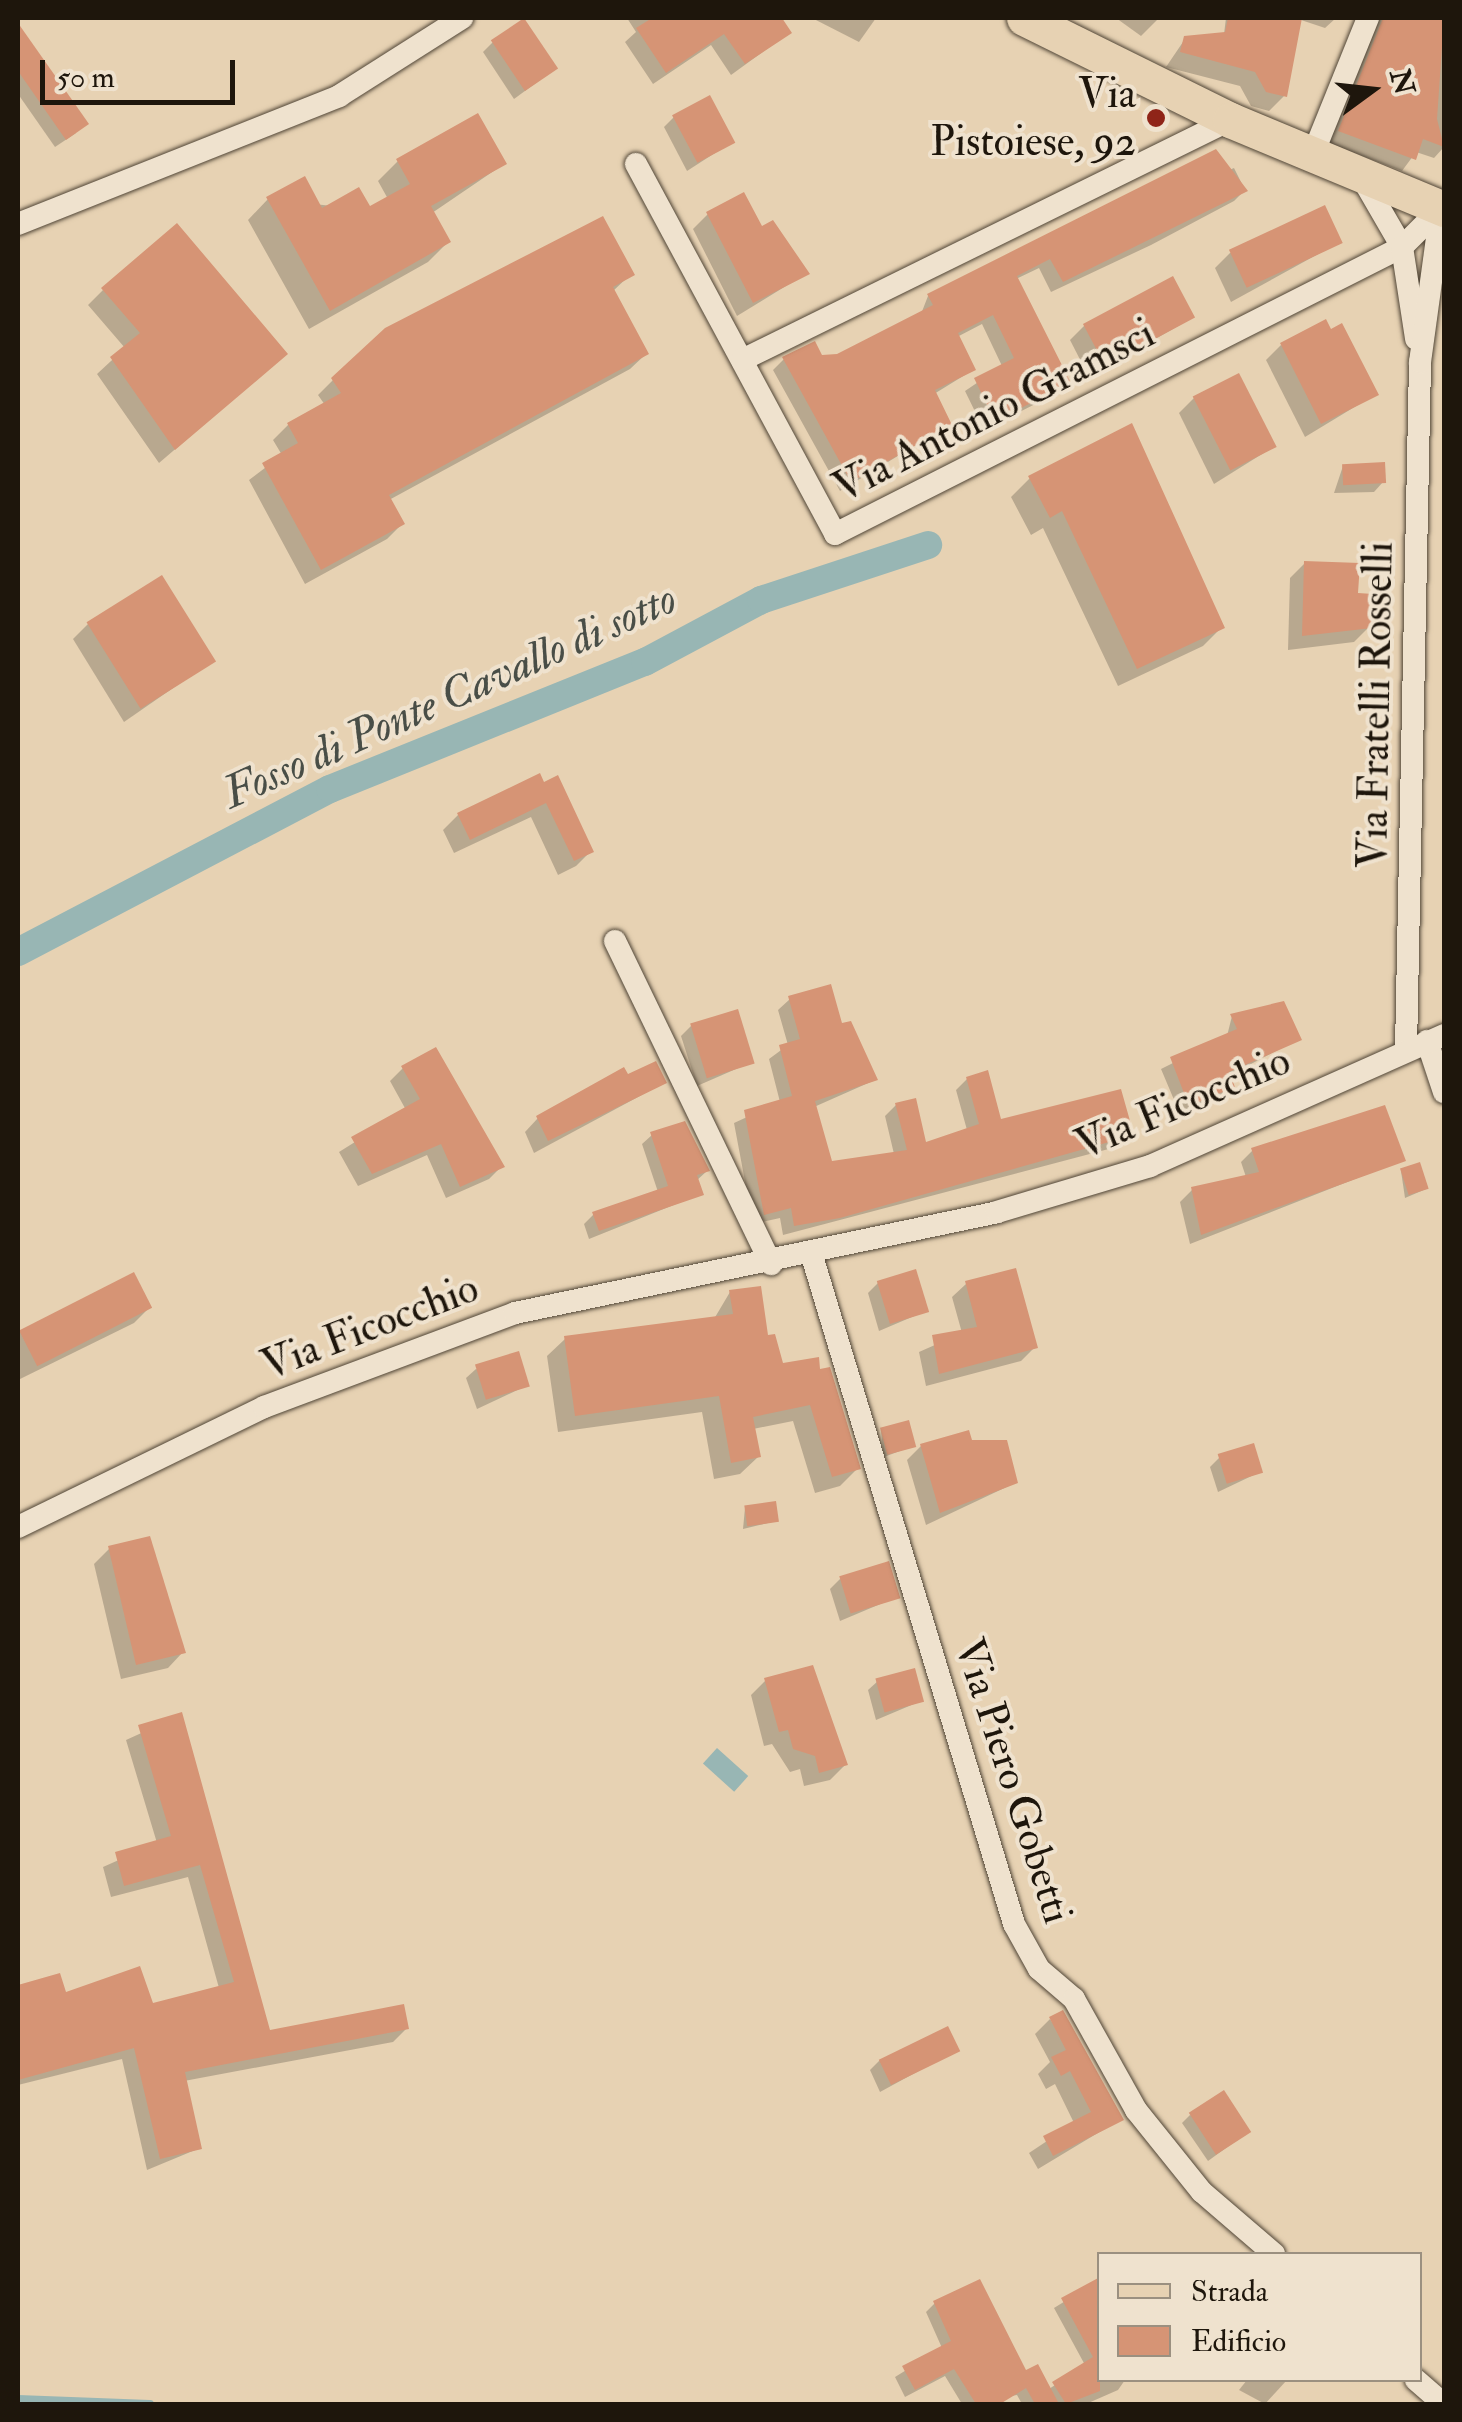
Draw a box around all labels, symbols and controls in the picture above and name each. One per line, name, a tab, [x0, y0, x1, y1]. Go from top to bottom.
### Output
scale bar	[45, 40, 240, 102]
north arrow	[1322, 40, 1422, 140]
text: 50 m	[57, 59, 115, 96]
text: N	[1381, 65, 1422, 99]
place label: Via Pistoiese, 92	[930, 69, 1136, 168]
marker: Via Pistoiese, 92	[1145, 107, 1167, 129]
street label: Via Antonio Gramsci	[825, 308, 1163, 514]
street label: Via Fratelli Rosselli	[1348, 541, 1404, 869]
water label: Fosso di Ponte Cavallo di sotto	[215, 573, 685, 821]
street label: Via Ficocchio	[1068, 1035, 1298, 1171]
street label: Via Ficocchio	[255, 1263, 485, 1391]
street label: Via Piero Gobetti	[943, 1632, 1083, 1930]
legend	[1097, 2252, 1422, 2382]
text: Strada	[1191, 2273, 1268, 2310]
text: Edificio	[1191, 2323, 1286, 2360]

